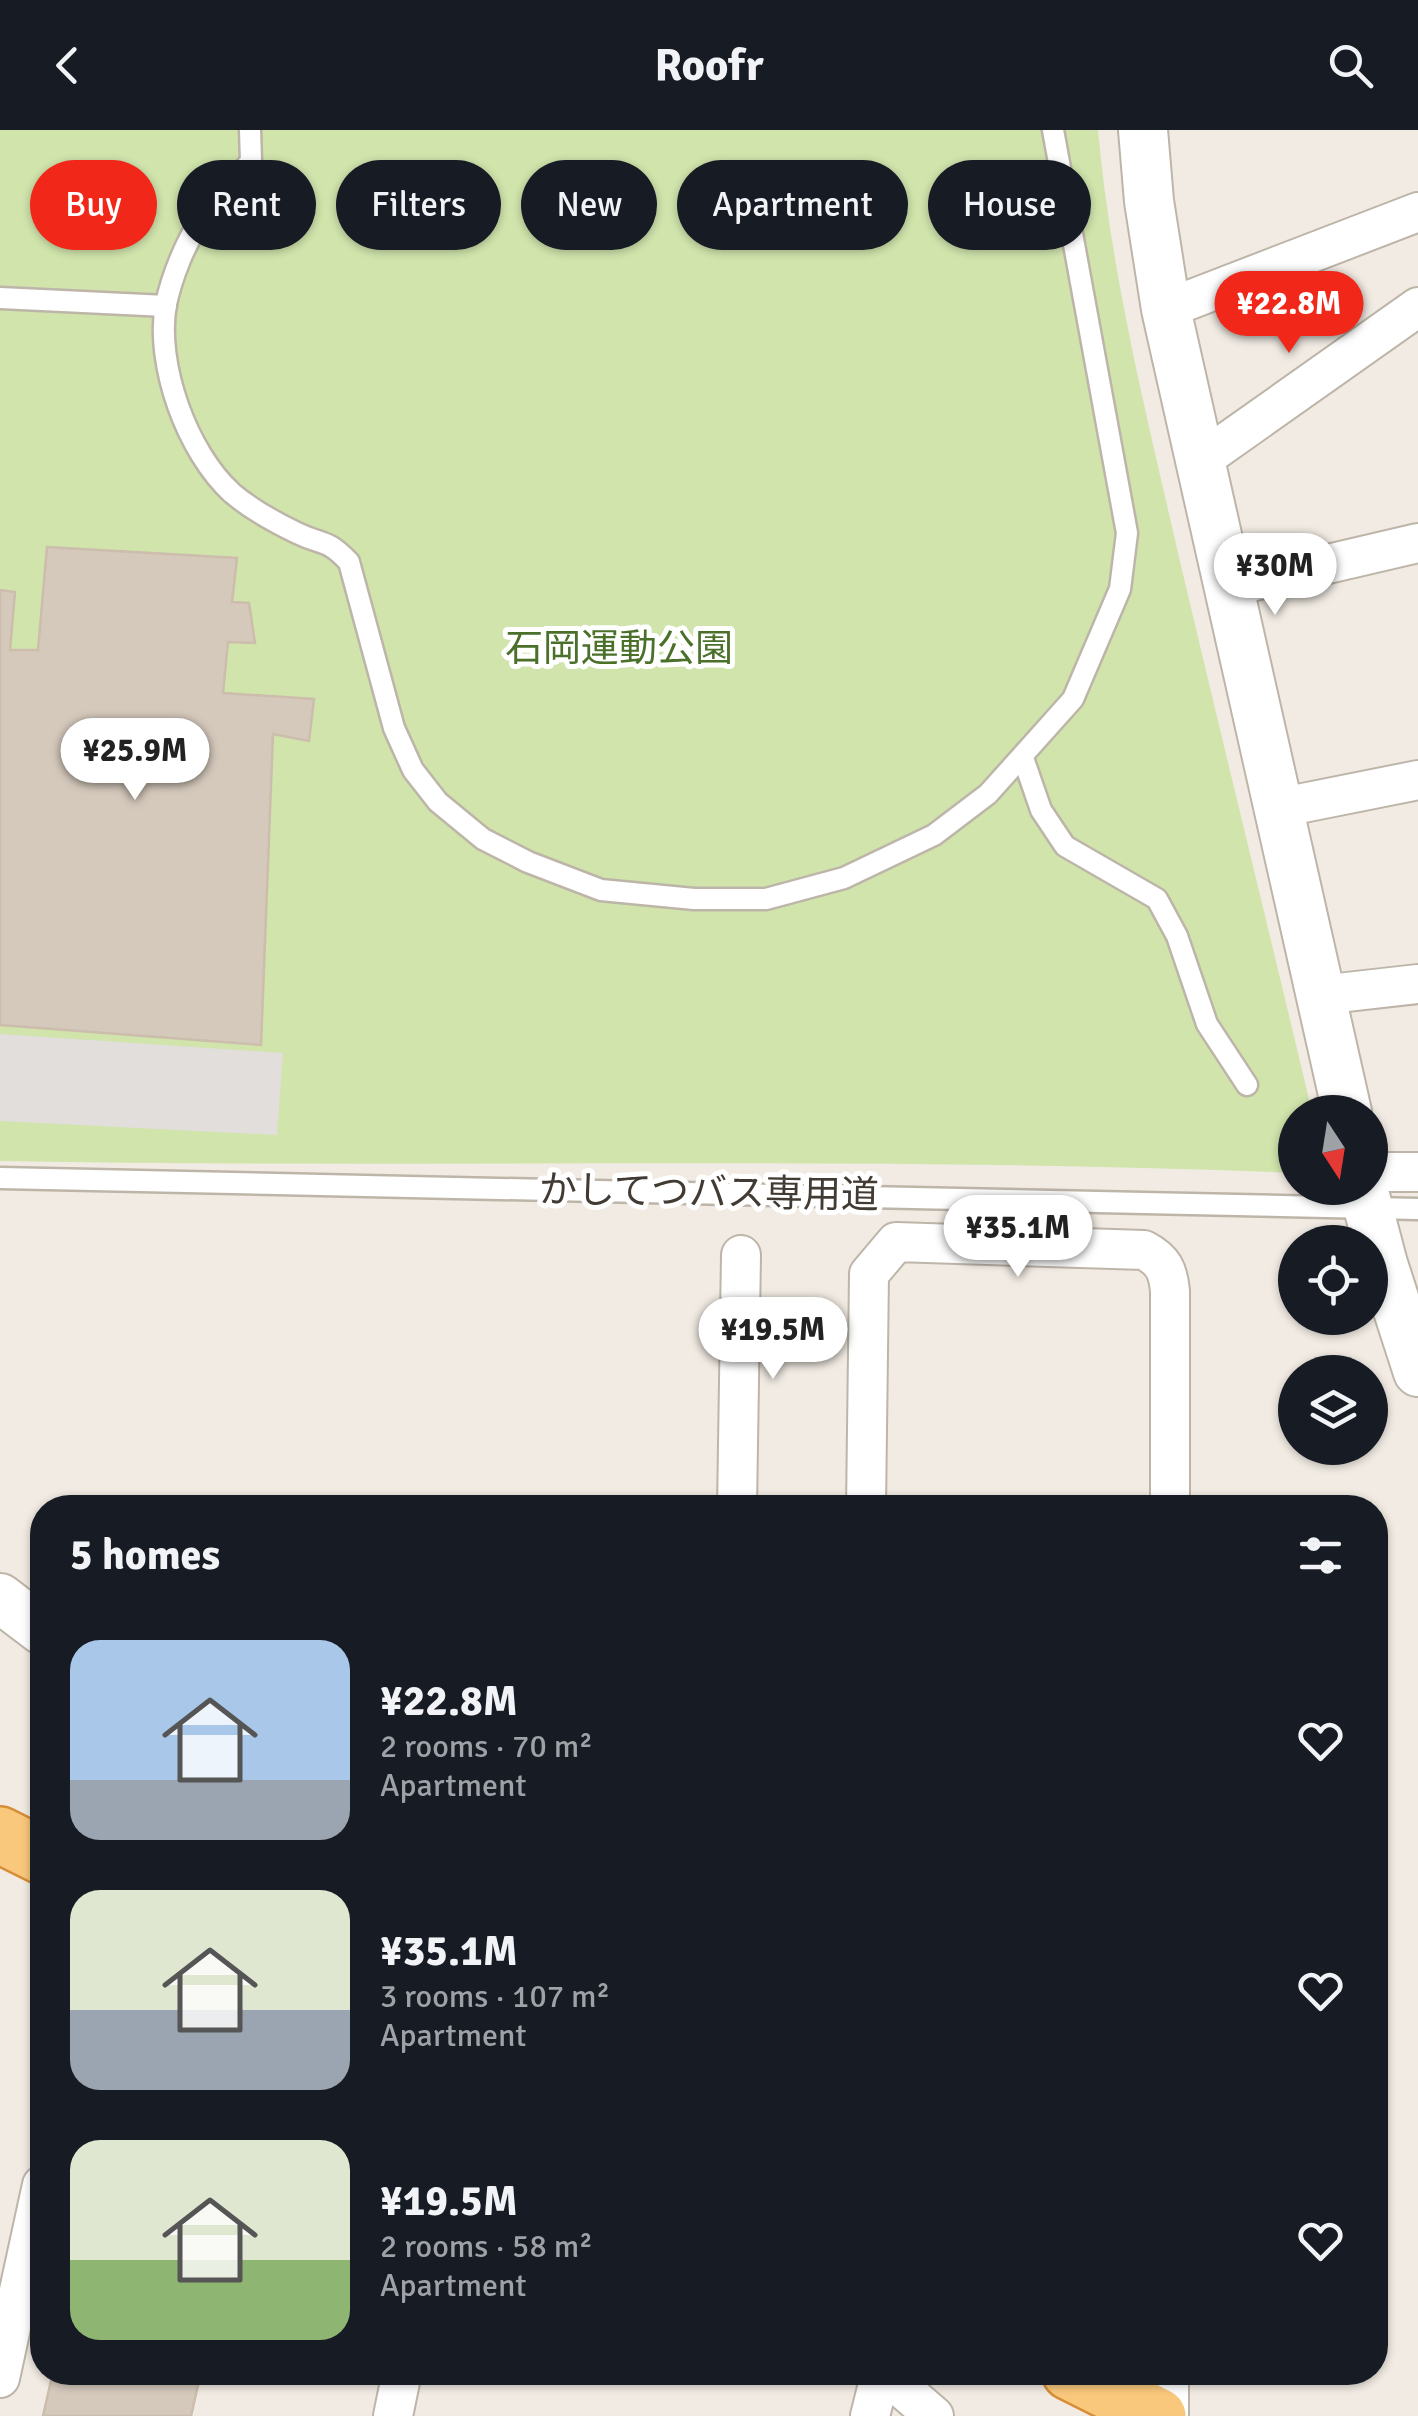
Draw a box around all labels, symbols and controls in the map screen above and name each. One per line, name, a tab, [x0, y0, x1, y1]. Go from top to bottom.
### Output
icon: back	[40, 38, 95, 93]
text: Roofr	[654, 38, 764, 93]
icon: search	[1323, 38, 1378, 93]
chip: Buy	[30, 160, 157, 250]
chip: Rent	[177, 160, 316, 250]
chip: Filters	[336, 160, 501, 250]
chip: New	[521, 160, 657, 250]
chip: Apartment	[677, 160, 908, 250]
chip: House	[928, 160, 1091, 250]
pin: ¥22.8M	[1208, 271, 1370, 356]
text: ¥22.8M	[1237, 284, 1341, 323]
pin: ¥30M	[1216, 533, 1334, 618]
text: ¥30M	[1236, 546, 1314, 585]
park label: 石岡運動公園	[505, 625, 733, 672]
pin: ¥25.9M	[54, 718, 216, 803]
text: ¥25.9M	[83, 731, 187, 770]
north arrow	[1278, 1095, 1388, 1205]
map controls	[1278, 1095, 1388, 1465]
street label: かしてつバス専用道	[539, 1166, 879, 1219]
pin: ¥35.1M	[937, 1195, 1099, 1280]
text: ¥35.1M	[966, 1208, 1070, 1247]
button: locate	[1278, 1225, 1388, 1335]
pin: ¥19.5M	[692, 1297, 854, 1382]
text: ¥19.5M	[721, 1310, 825, 1349]
button: layers	[1278, 1355, 1388, 1465]
icon: filters	[1293, 1528, 1348, 1583]
text: 5 homes	[70, 1530, 220, 1581]
text: ¥22.8M	[380, 1676, 518, 1727]
icon: home	[150, 1680, 270, 1800]
icon: heart	[1293, 1713, 1348, 1768]
text: 2 rooms · 70 m²	[380, 1727, 593, 1766]
text: Apartment	[380, 1766, 527, 1805]
text: ¥35.1M	[380, 1926, 518, 1977]
icon: home	[150, 1930, 270, 2050]
icon: heart	[1293, 1963, 1348, 2018]
text: 3 rooms · 107 m²	[380, 1977, 610, 2016]
text: Apartment	[380, 2016, 527, 2055]
text: ¥19.5M	[380, 2176, 518, 2227]
icon: home	[150, 2180, 270, 2300]
icon: heart	[1293, 2213, 1348, 2268]
text: 2 rooms · 58 m²	[380, 2227, 593, 2266]
text: Apartment	[380, 2266, 527, 2305]

